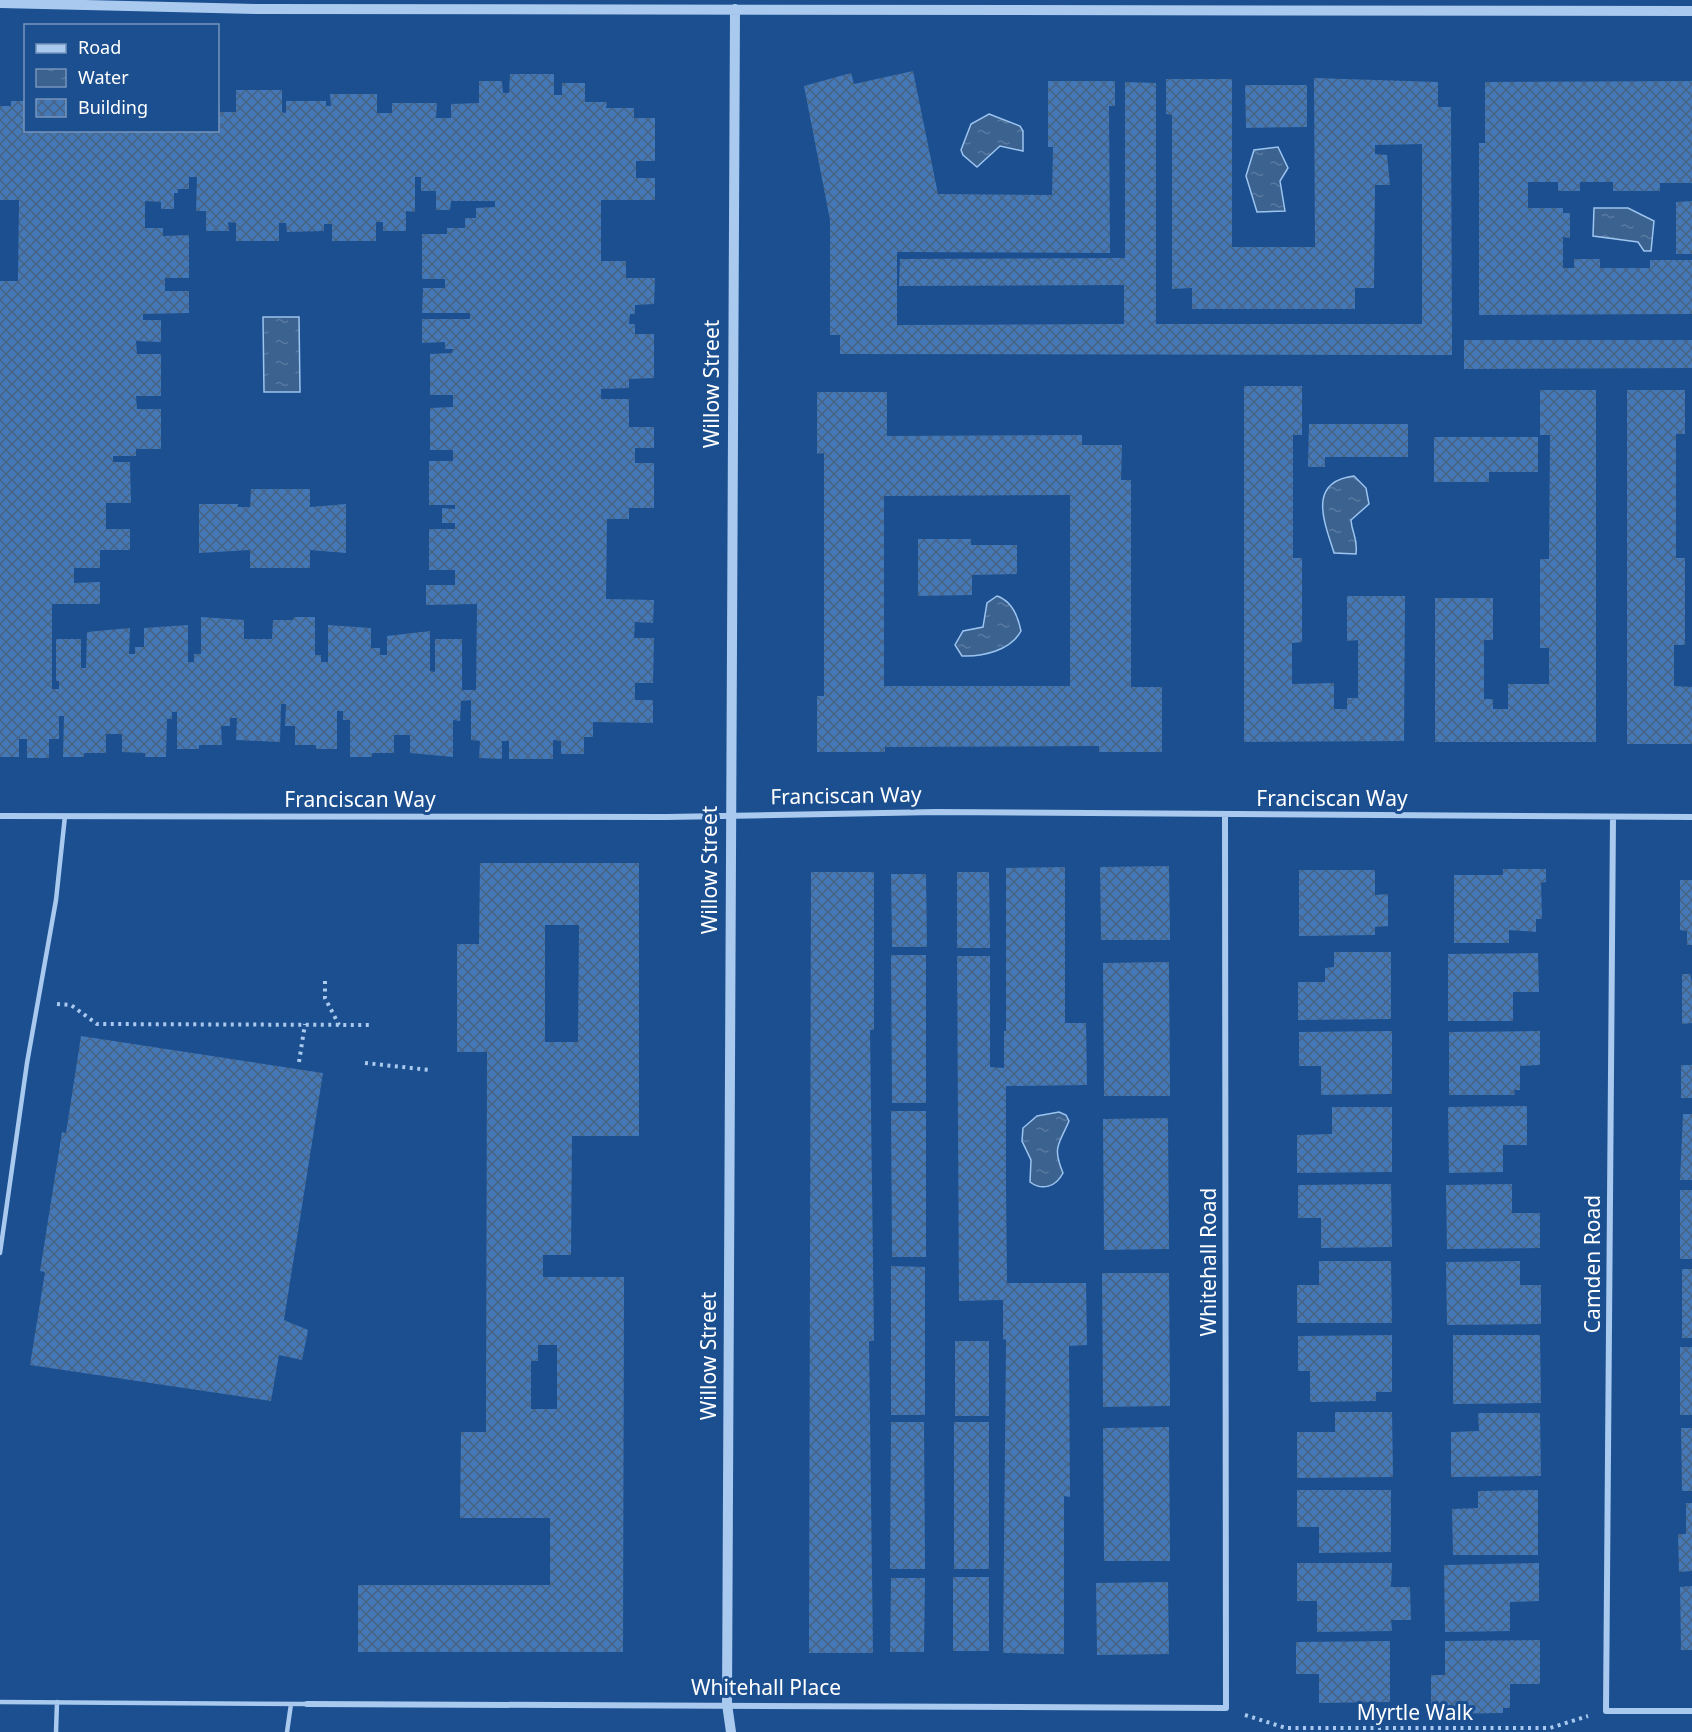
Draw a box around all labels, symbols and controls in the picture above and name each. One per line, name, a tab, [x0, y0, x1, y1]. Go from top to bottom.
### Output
legend	[24, 24, 219, 132]
text: Road	[78, 35, 121, 59]
text: Water	[78, 65, 129, 89]
text: Building	[78, 95, 148, 119]
street label: Willow Street	[697, 319, 725, 448]
street label: Franciscan Way	[770, 780, 922, 810]
street label: Franciscan Way	[1256, 784, 1408, 812]
street label: Franciscan Way	[284, 785, 436, 813]
street label: Willow Street	[695, 805, 723, 934]
street label: Whitehall Road	[1194, 1188, 1222, 1336]
street label: Camden Road	[1578, 1195, 1606, 1333]
street label: Willow Street	[694, 1291, 722, 1420]
street label: Whitehall Place	[691, 1673, 841, 1701]
street label: Myrtle Walk	[1357, 1698, 1474, 1726]

